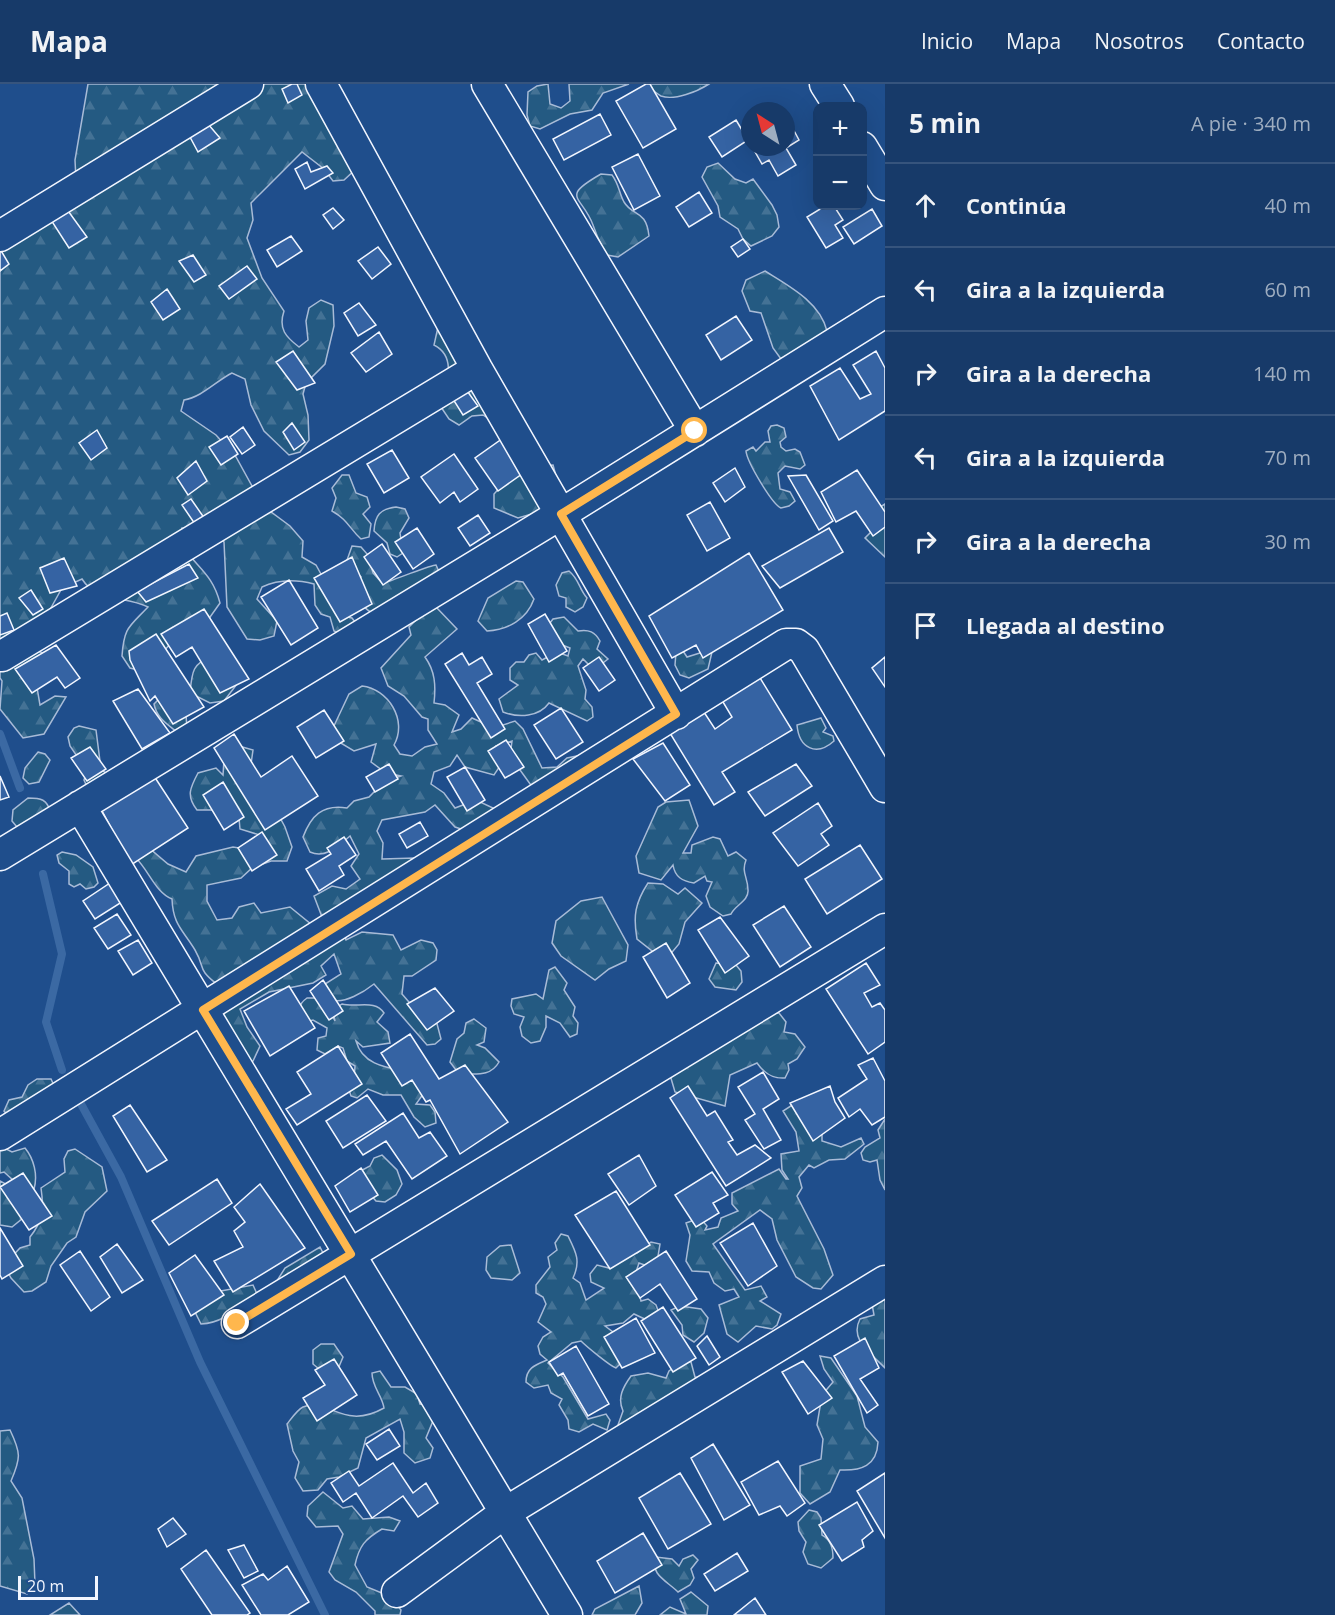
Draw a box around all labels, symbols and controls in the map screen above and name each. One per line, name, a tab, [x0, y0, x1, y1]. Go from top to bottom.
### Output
text: Mapa	[30, 22, 108, 60]
text: Inicio	[921, 27, 973, 55]
text: Mapa	[1006, 27, 1061, 55]
text: Nosotros	[1094, 27, 1184, 55]
text: Contacto	[1217, 27, 1305, 55]
north arrow	[741, 102, 795, 156]
map controls	[813, 102, 867, 210]
button: +	[813, 102, 867, 156]
text: 5 min	[909, 105, 981, 141]
text: A pie · 340 m	[1191, 110, 1311, 137]
button: −	[813, 156, 867, 210]
icon: ahead	[909, 189, 942, 222]
text: Continúa	[966, 190, 1067, 220]
text: 40 m	[1264, 192, 1311, 219]
icon: left	[909, 273, 942, 306]
text: Gira a la izquierda	[966, 274, 1165, 304]
text: 60 m	[1264, 276, 1311, 303]
icon: right	[909, 357, 942, 390]
text: Gira a la derecha	[966, 358, 1151, 388]
text: 140 m	[1253, 360, 1311, 387]
route start	[681, 417, 707, 443]
icon: left	[909, 441, 942, 474]
text: Gira a la izquierda	[966, 442, 1165, 472]
text: 70 m	[1264, 444, 1311, 471]
icon: right	[909, 525, 942, 558]
text: Gira a la derecha	[966, 526, 1151, 556]
text: 30 m	[1264, 528, 1311, 555]
icon: arrive	[909, 609, 942, 642]
text: Llegada al destino	[966, 610, 1165, 640]
route end	[223, 1309, 249, 1335]
scale bar	[18, 1573, 98, 1600]
text: 20 m	[27, 1575, 64, 1597]

